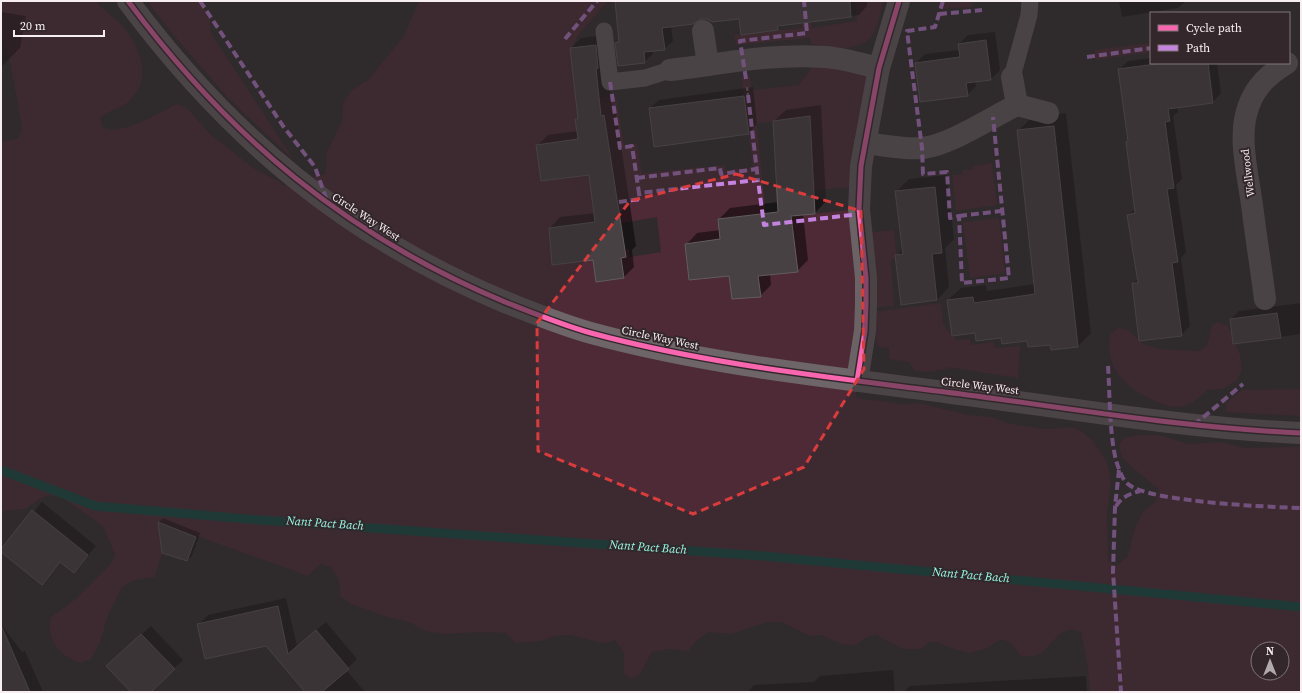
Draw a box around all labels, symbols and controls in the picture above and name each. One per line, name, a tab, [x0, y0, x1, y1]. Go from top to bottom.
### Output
scale bar	[14, 12, 104, 38]
legend	[1150, 12, 1290, 64]
text: 20 m	[20, 18, 46, 34]
text: Cycle path	[1186, 20, 1242, 36]
text: Path	[1186, 40, 1210, 56]
street label: Wellwood	[1238, 147, 1258, 198]
street label: Circle Way West	[329, 189, 403, 245]
street label: Circle Way West	[620, 323, 700, 354]
street label: Circle Way West	[940, 374, 1020, 398]
water label: Nant Pact Bach	[285, 512, 365, 534]
water label: Nant Pact Bach	[608, 536, 688, 558]
water label: Nant Pact Bach	[931, 564, 1011, 586]
north arrow	[1250, 641, 1290, 681]
text: N	[1266, 644, 1274, 659]

